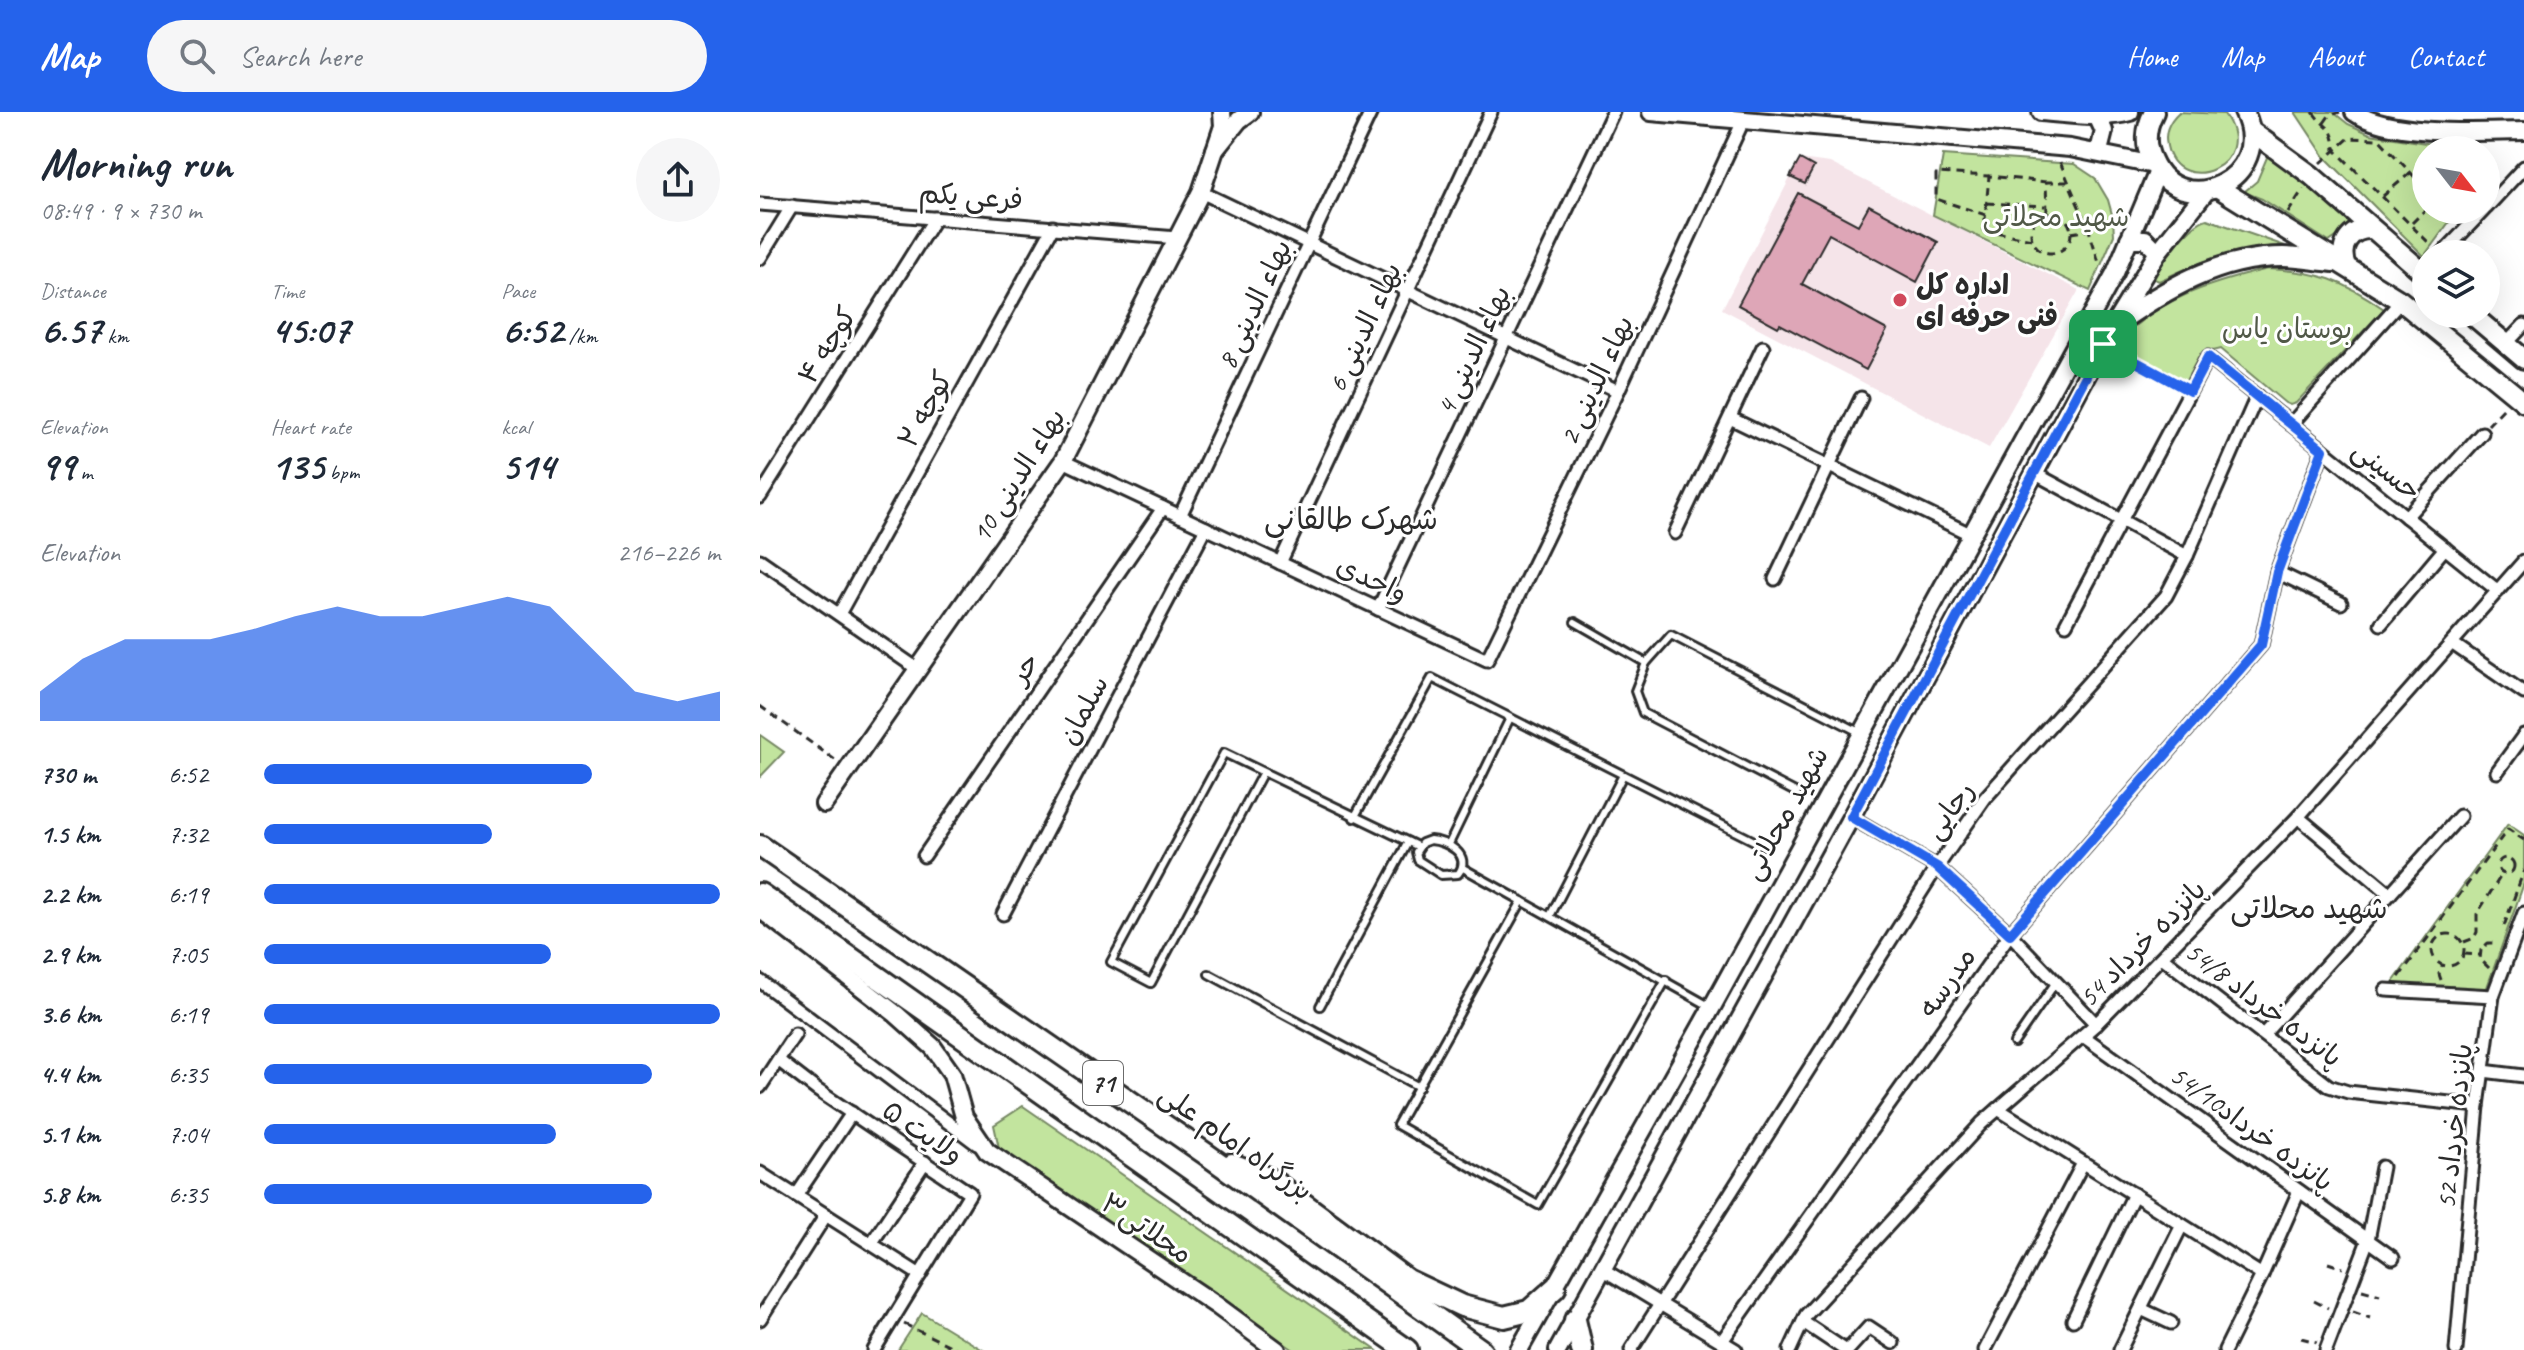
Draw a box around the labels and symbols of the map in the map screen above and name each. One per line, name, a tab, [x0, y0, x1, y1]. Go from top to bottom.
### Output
north arrow	[2412, 136, 2500, 224]
street label: فرعی یکم	[918, 175, 1024, 221]
park label: شهید محلاتی	[1983, 199, 2129, 234]
street label: بهاء الدینی 8	[1209, 234, 1299, 374]
street label: بهاء الدینی 6	[1319, 257, 1409, 397]
place label: اداره کل فنی حرفه ای	[1916, 267, 2058, 335]
street label: بهاء الدینی 4	[1428, 280, 1518, 420]
marker: اداره کل فنی حرفه ای	[1891, 291, 1909, 309]
street label: کوچه ۴	[790, 300, 864, 390]
street label: بهاء الدینی 2	[1551, 310, 1641, 450]
pin	[2069, 310, 2137, 378]
park label: بوستان یاس	[2222, 311, 2352, 346]
street label: کوچه ۲	[890, 364, 960, 454]
street label: بهاء الدینی 10	[963, 401, 1073, 549]
street label: حسینی	[2345, 432, 2429, 508]
district label: شهرک طالقانی	[1264, 500, 1438, 538]
street label: واحدی	[1331, 547, 1413, 611]
street label: حر	[1000, 645, 1047, 692]
street label: سلمان	[1050, 669, 1116, 751]
street label: شهید محلاتی	[1734, 740, 1836, 886]
street label: رجایی	[1916, 774, 1982, 846]
street label: پانزده خرداد 54	[2071, 872, 2214, 1015]
district label: شهید محلاتی	[2230, 889, 2388, 927]
street label: پانزده خرداد 54/8	[2178, 933, 2350, 1075]
street label: مدرسه	[1910, 940, 1984, 1024]
street label: پانزده خرداد 52	[2428, 1042, 2481, 1211]
street label: پانزده خرداد54/10	[2163, 1057, 2341, 1200]
road number: 71	[1083, 1061, 1123, 1105]
street label: بزرگراه امام علی	[1150, 1076, 1320, 1211]
street label: ولایت ۵	[876, 1092, 970, 1172]
street label: محلاتی۳	[1095, 1185, 1199, 1271]

